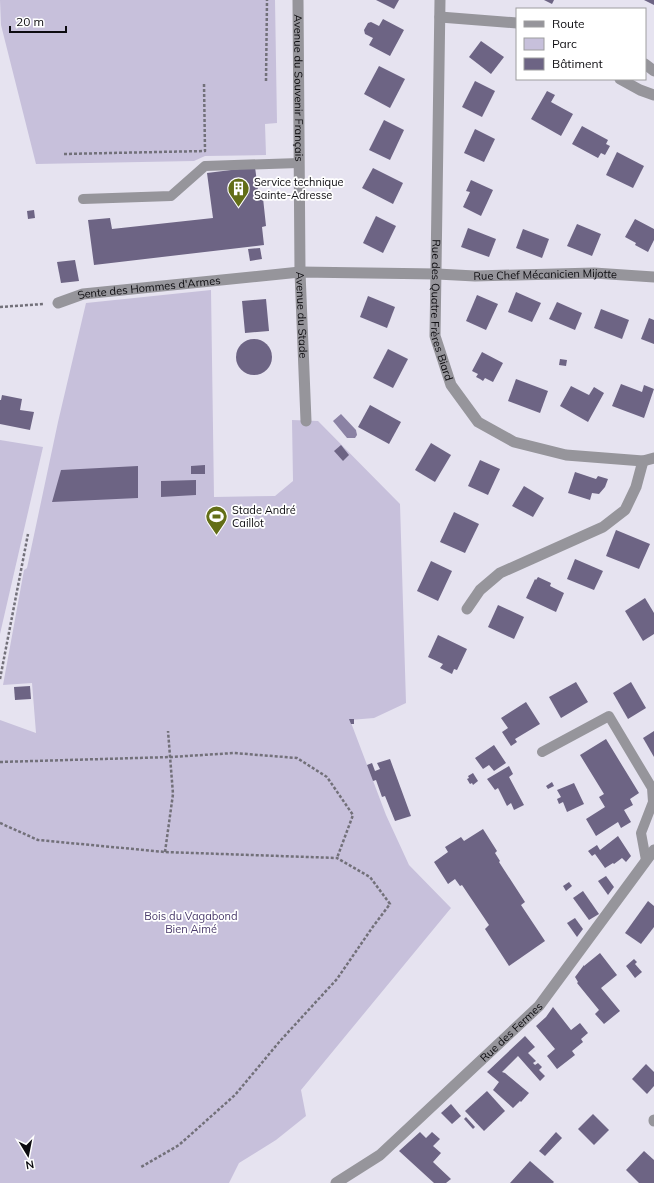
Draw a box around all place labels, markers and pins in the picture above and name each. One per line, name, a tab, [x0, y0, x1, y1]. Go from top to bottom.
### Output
building icon: Service technique Sainte-Adresse	[225, 175, 251, 208]
place label: Service technique Sainte-Adresse	[254, 175, 343, 202]
sports icon: Stade André Caillot	[204, 503, 230, 536]
place label: Stade André Caillot	[232, 503, 296, 530]

